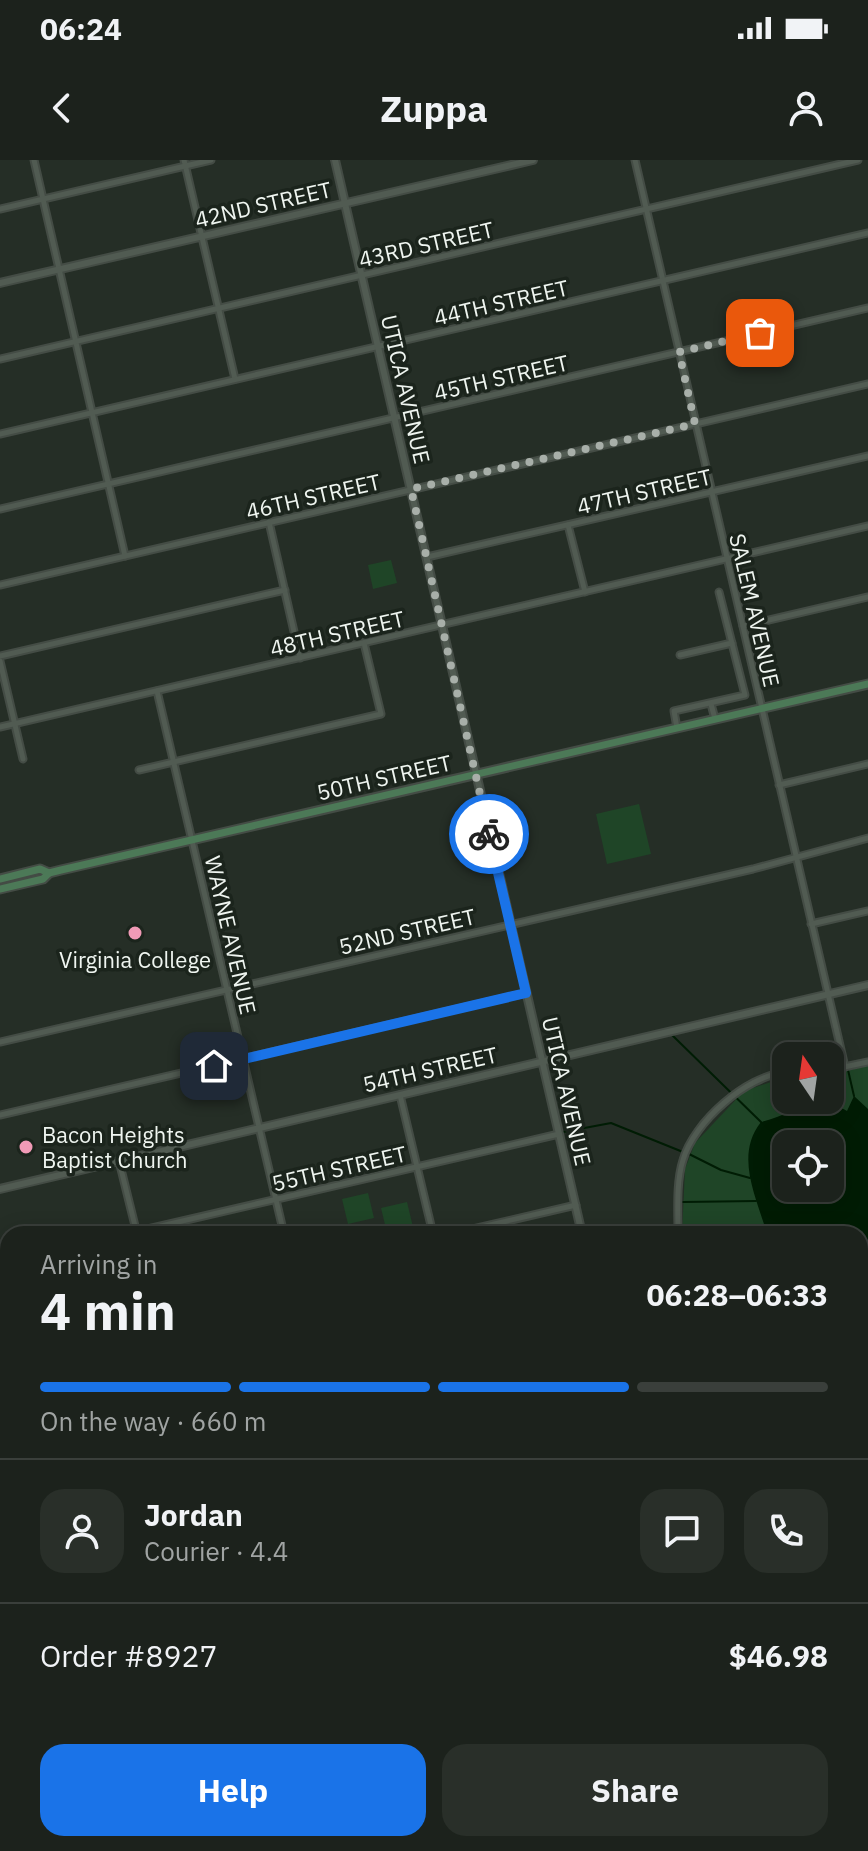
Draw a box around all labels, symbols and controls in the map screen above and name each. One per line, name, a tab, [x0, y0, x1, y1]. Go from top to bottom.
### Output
text: 06:24	[40, 9, 122, 48]
text: Zuppa	[380, 85, 488, 132]
icon: back	[40, 86, 84, 130]
icon: person	[784, 86, 828, 130]
street label: 42ND STREET	[192, 174, 335, 234]
street label: 43RD STREET	[356, 214, 497, 274]
street label: 44TH STREET	[431, 272, 571, 332]
pin	[726, 299, 794, 367]
icon: bag	[738, 311, 782, 355]
street label: UTICA AVENUE	[375, 312, 437, 466]
street label: 45TH STREET	[431, 347, 571, 407]
street label: 47TH STREET	[574, 461, 714, 521]
street label: 46TH STREET	[243, 466, 383, 526]
street label: SALEM AVENUE	[723, 530, 787, 690]
street label: 48TH STREET	[267, 603, 407, 663]
street label: 50TH STREET	[314, 747, 454, 807]
courier	[449, 794, 529, 874]
icon: bike	[467, 812, 511, 856]
street label: WAYNE AVENUE	[199, 853, 263, 1017]
street label: 52ND STREET	[336, 901, 479, 961]
marker: Virginia College	[126, 924, 144, 942]
place label: Virginia College	[59, 945, 211, 974]
street label: UTICA AVENUE	[536, 1014, 598, 1168]
pin	[180, 1032, 248, 1100]
street label: 54TH STREET	[360, 1039, 500, 1099]
north arrow	[772, 1042, 844, 1114]
map controls	[772, 1042, 844, 1202]
icon: home	[192, 1044, 236, 1088]
place label: Bacon Heights Baptist Church	[42, 1120, 188, 1174]
button: locate	[772, 1130, 844, 1202]
marker: Bacon Heights Baptist Church	[17, 1138, 35, 1156]
street label: 55TH STREET	[269, 1138, 409, 1198]
text: Arriving in	[40, 1247, 157, 1281]
text: 06:28–06:33	[647, 1275, 828, 1314]
text: 4 min	[40, 1277, 176, 1344]
text: On the way · 660 m	[40, 1404, 266, 1438]
button: person	[40, 1489, 124, 1573]
button: chat	[640, 1489, 724, 1573]
button: phone	[744, 1489, 828, 1573]
text: Jordan	[144, 1495, 243, 1534]
text: Courier · 4.4	[144, 1534, 288, 1568]
text: Order #8927	[40, 1636, 217, 1675]
text: $46.98	[729, 1636, 828, 1675]
button: Help	[40, 1744, 426, 1836]
button: Share	[442, 1744, 828, 1836]

